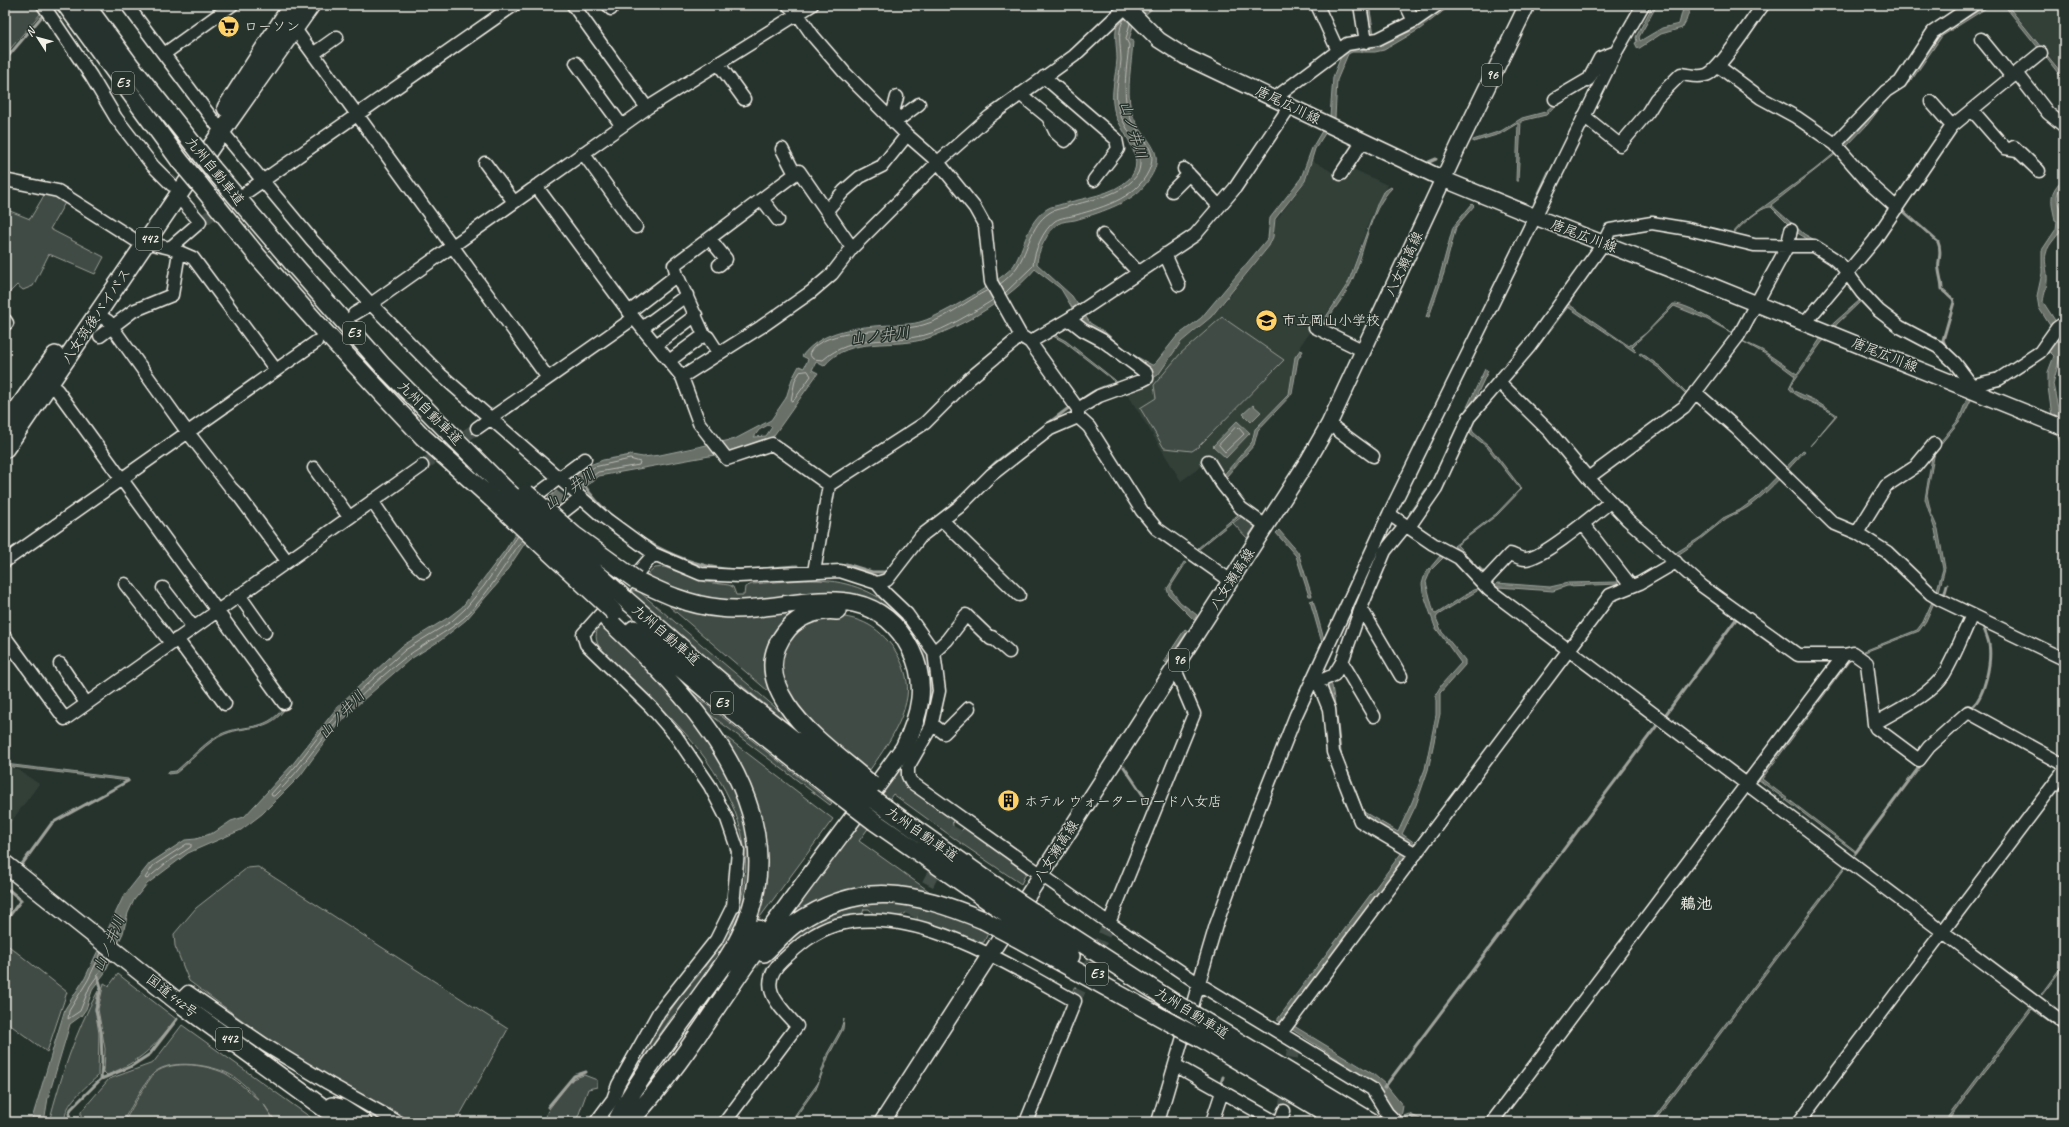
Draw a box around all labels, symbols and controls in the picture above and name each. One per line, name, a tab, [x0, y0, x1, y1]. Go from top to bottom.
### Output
supermarket icon: ローソン	[215, 13, 241, 39]
north arrow	[18, 18, 58, 58]
place label: ローソン	[244, 18, 300, 35]
text: N	[22, 23, 39, 39]
road number: 96	[1482, 64, 1502, 86]
road number: E3	[112, 72, 134, 94]
street label: 唐尾広川線	[1253, 82, 1323, 128]
water label: 山ノ井川	[1115, 99, 1151, 161]
street label: 九州自動車道	[182, 133, 248, 209]
street label: 唐尾広川線	[1548, 216, 1620, 256]
road number: 442	[136, 228, 162, 250]
street label: 八女瀬高線	[1382, 229, 1426, 299]
street label: 八女筑後バイパス	[58, 265, 134, 367]
school or university icon: 市立岡山小学校	[1253, 307, 1279, 333]
place label: 市立岡山小学校	[1282, 312, 1380, 329]
road number: E3	[343, 322, 365, 344]
water label: 山ノ井川	[849, 323, 911, 349]
street label: 唐尾広川線	[1849, 334, 1921, 376]
street label: 九州自動車道	[394, 377, 466, 449]
water label: 山ノ井川	[540, 465, 600, 515]
street label: 八女瀬高線	[1206, 545, 1258, 613]
street label: 九州自動車道	[629, 601, 703, 669]
road number: 96	[1169, 649, 1189, 671]
water label: 山ノ井川	[315, 687, 369, 743]
road number: E3	[711, 692, 733, 714]
building icon: ホテル ウォーターロード八女店	[995, 788, 1021, 814]
place label: ホテル ウォーターロード八女店	[1024, 793, 1222, 810]
street label: 九州自動車道	[883, 803, 961, 865]
street label: 八女瀬高線	[1030, 817, 1082, 885]
district label: 鵜池	[1680, 894, 1712, 914]
water label: 山ノ井川	[89, 913, 129, 975]
road number: E3	[1086, 963, 1108, 985]
street label: 国道442号	[143, 971, 201, 1021]
street label: 九州自動車道	[1152, 984, 1232, 1042]
road number: 442	[216, 1028, 242, 1050]

